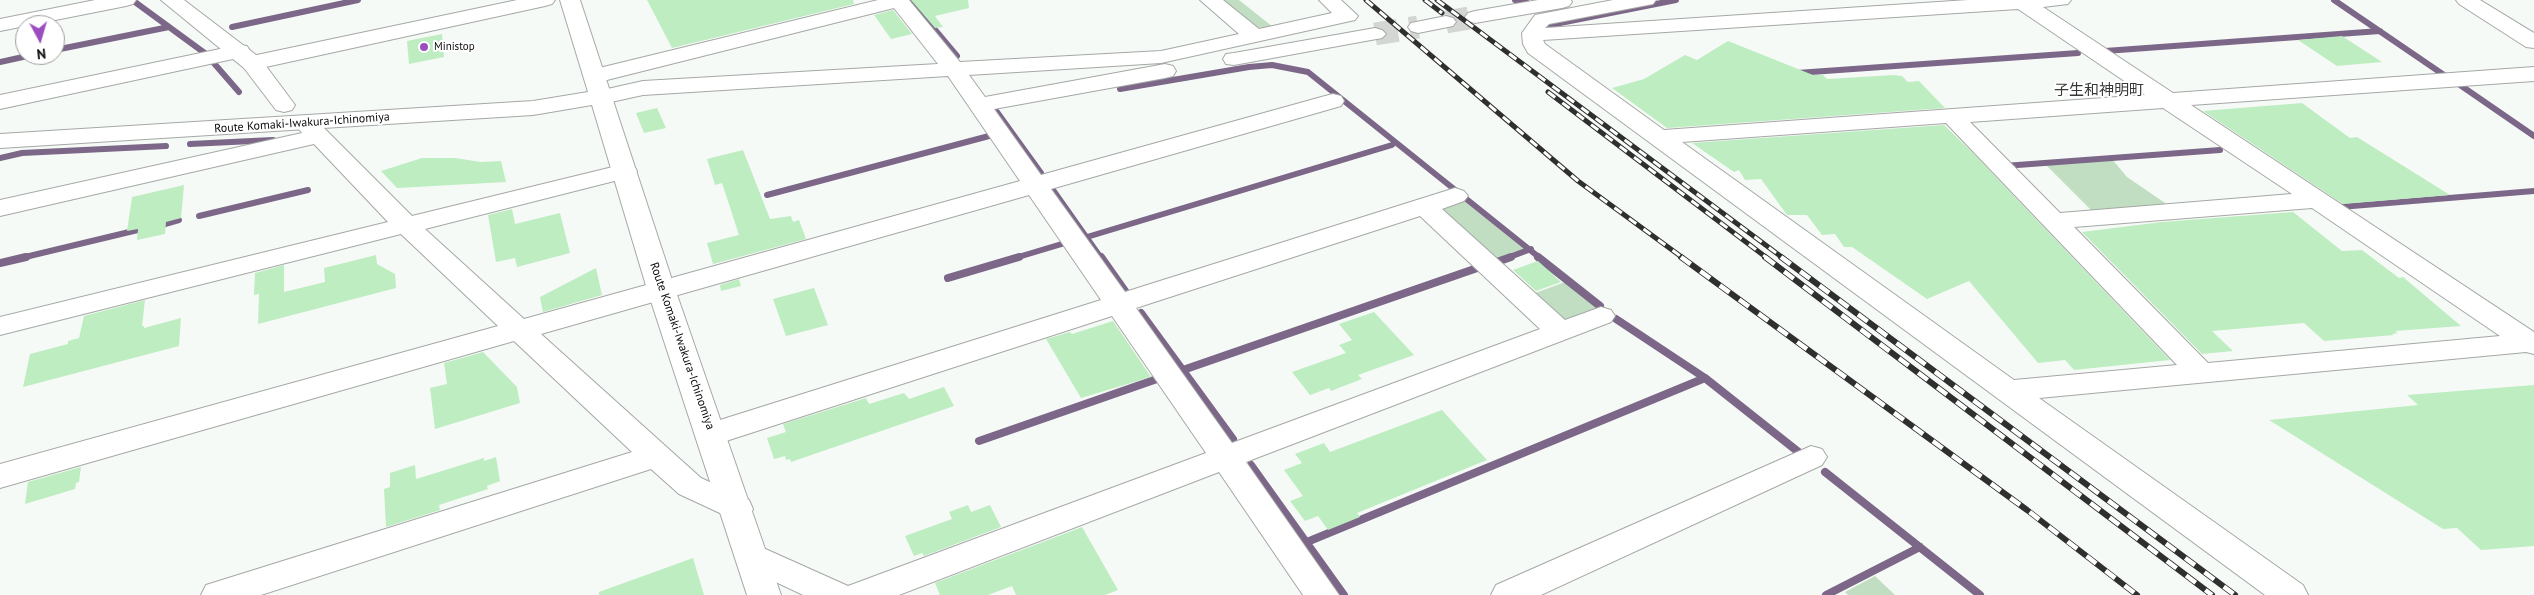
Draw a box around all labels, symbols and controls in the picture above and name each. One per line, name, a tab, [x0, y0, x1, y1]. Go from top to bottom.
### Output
north arrow	[15, 15, 65, 65]
place label: Ministop	[434, 40, 475, 54]
marker: Ministop	[418, 41, 430, 53]
text: N	[36, 44, 47, 63]
district label: 子生和神明町	[2054, 82, 2144, 100]
street label: Route Komaki-Iwakura-Ichinomiya	[214, 110, 390, 136]
street label: Route Komaki-Iwakura-Ichinomiya	[647, 261, 717, 431]

